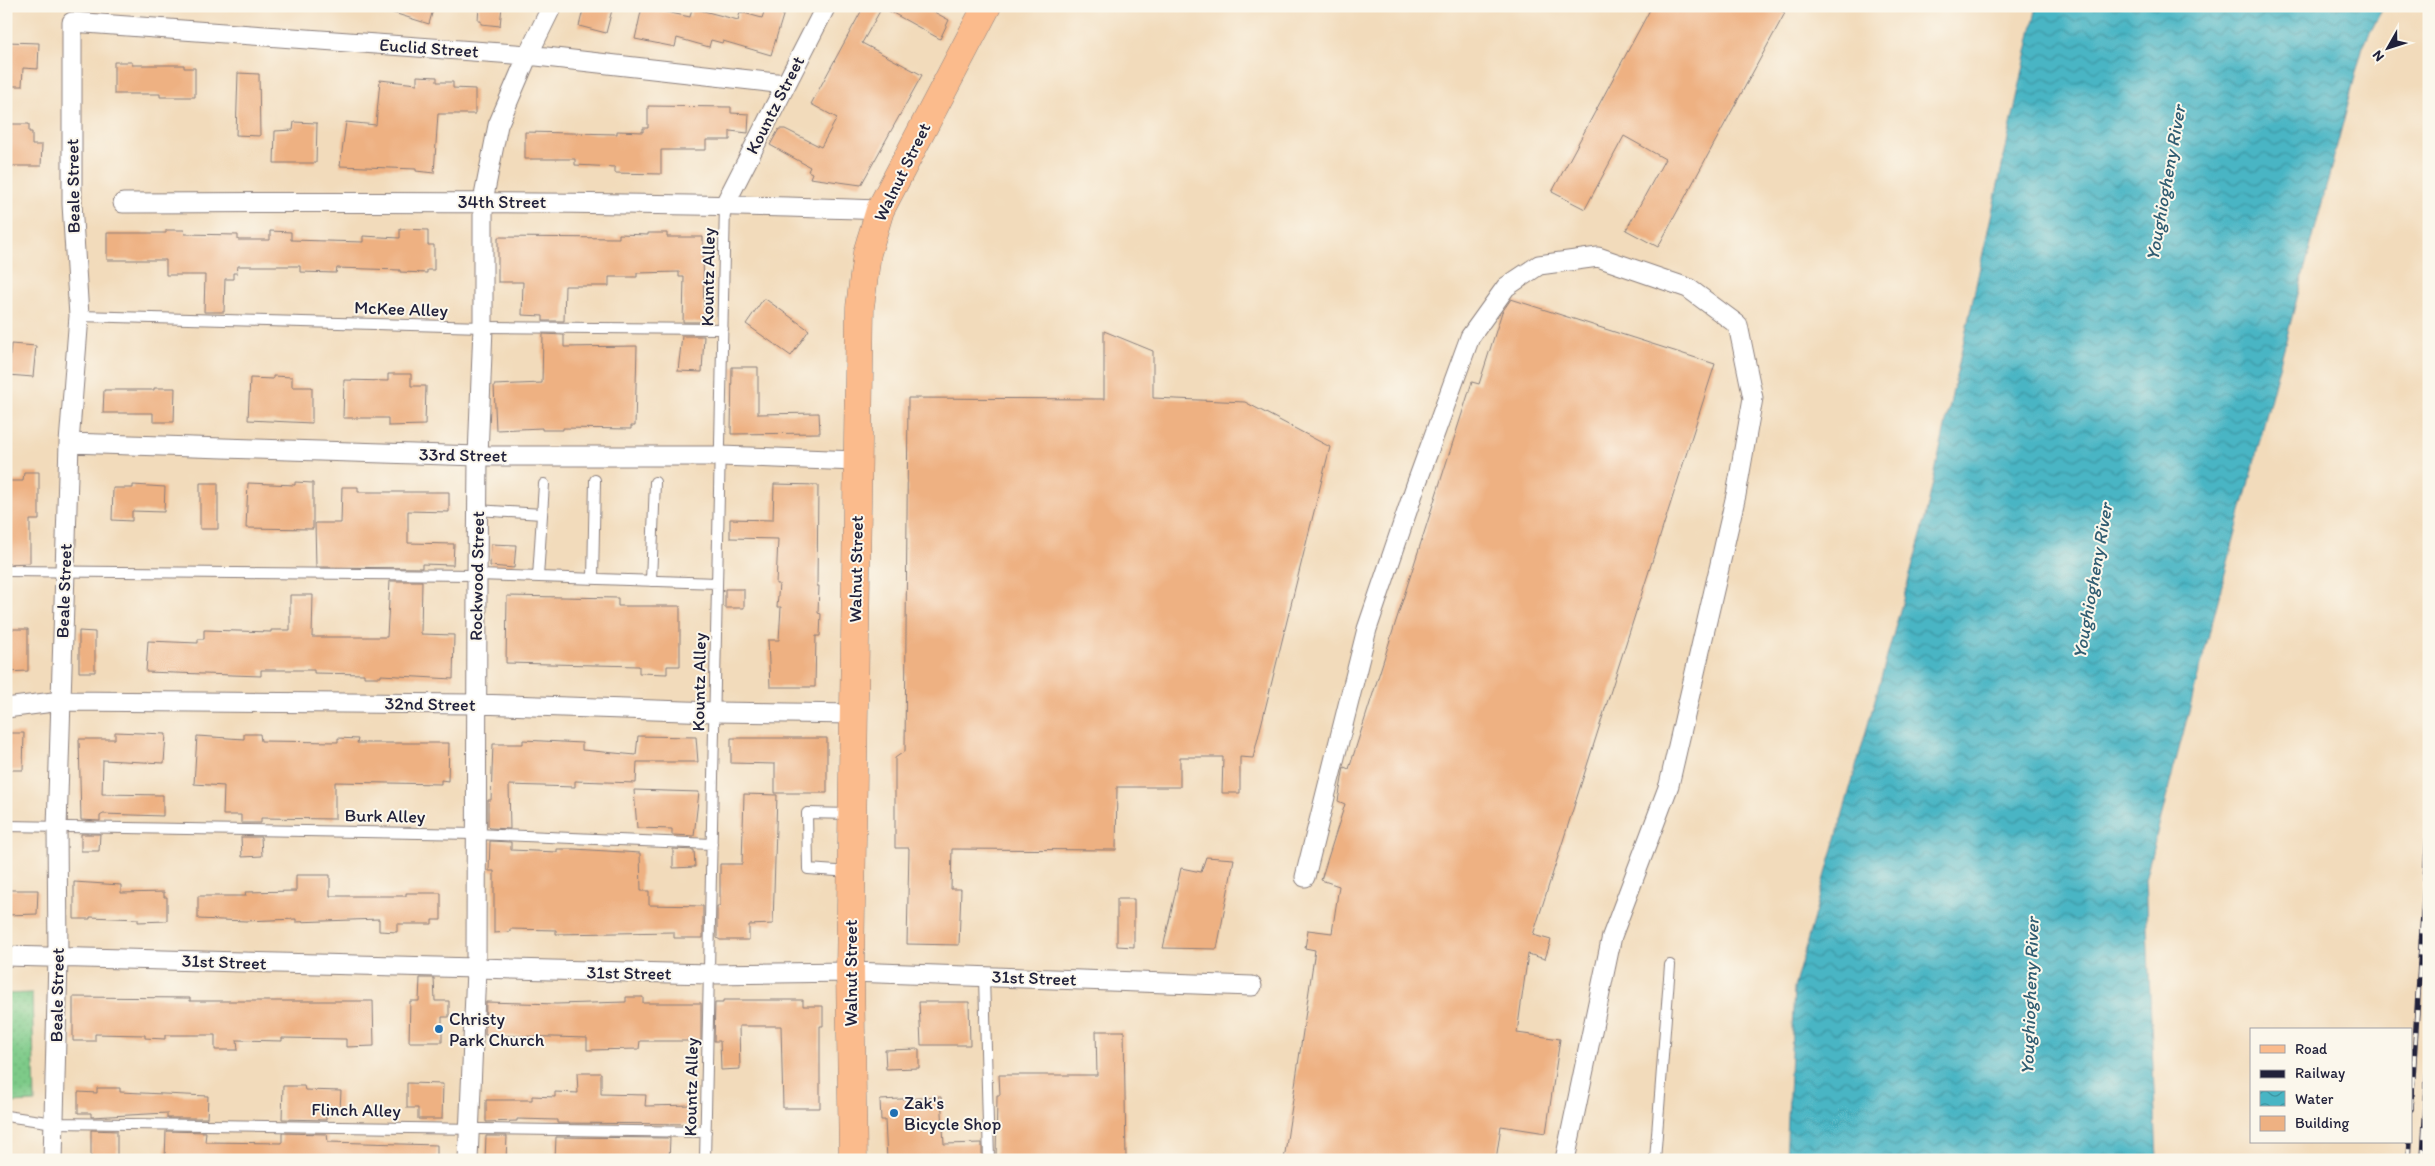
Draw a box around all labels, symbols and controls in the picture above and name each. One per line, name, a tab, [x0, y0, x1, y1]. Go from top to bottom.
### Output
north arrow	[2362, 22, 2412, 72]
street label: Euclid Street	[379, 34, 480, 62]
text: N	[2369, 47, 2388, 65]
street label: Kountz Street	[741, 52, 809, 158]
water label: Youghiogheny River	[2141, 102, 2191, 263]
street label: Walnut Street	[869, 119, 935, 225]
street label: Beale Street	[61, 138, 85, 234]
street label: 34th Street	[458, 191, 547, 213]
street label: Kountz Alley	[696, 227, 720, 326]
street label: McKee Alley	[354, 296, 449, 322]
street label: 33rd Street	[419, 443, 508, 467]
water label: Youghiogheny River	[2068, 500, 2118, 661]
street label: Rockwood Street	[465, 511, 489, 641]
street label: Walnut Street	[844, 515, 868, 623]
street label: Beale Street	[51, 543, 77, 639]
street label: Kountz Alley	[687, 632, 711, 731]
street label: 32nd Street	[384, 692, 476, 716]
street label: Burk Alley	[344, 804, 426, 828]
water label: Youghiogheny River	[2015, 915, 2044, 1075]
street label: Walnut Street	[840, 919, 862, 1027]
street label: Beale Street	[45, 947, 69, 1043]
street label: 31st Street	[181, 950, 267, 974]
street label: 31st Street	[586, 961, 672, 985]
street label: 31st Street	[991, 966, 1077, 990]
place label: Christy Park Church	[449, 1008, 545, 1051]
marker: Christy Park Church	[433, 1023, 445, 1035]
legend	[2250, 1028, 2412, 1144]
street label: Kountz Alley	[679, 1037, 703, 1136]
text: Road	[2295, 1040, 2328, 1058]
text: Railway	[2295, 1064, 2345, 1082]
text: Water	[2295, 1090, 2334, 1108]
place label: Zak's Bicycle Shop	[904, 1092, 1001, 1135]
street label: Flinch Alley	[311, 1098, 401, 1122]
marker: Zak's Bicycle Shop	[888, 1107, 900, 1119]
text: Building	[2295, 1114, 2349, 1132]

